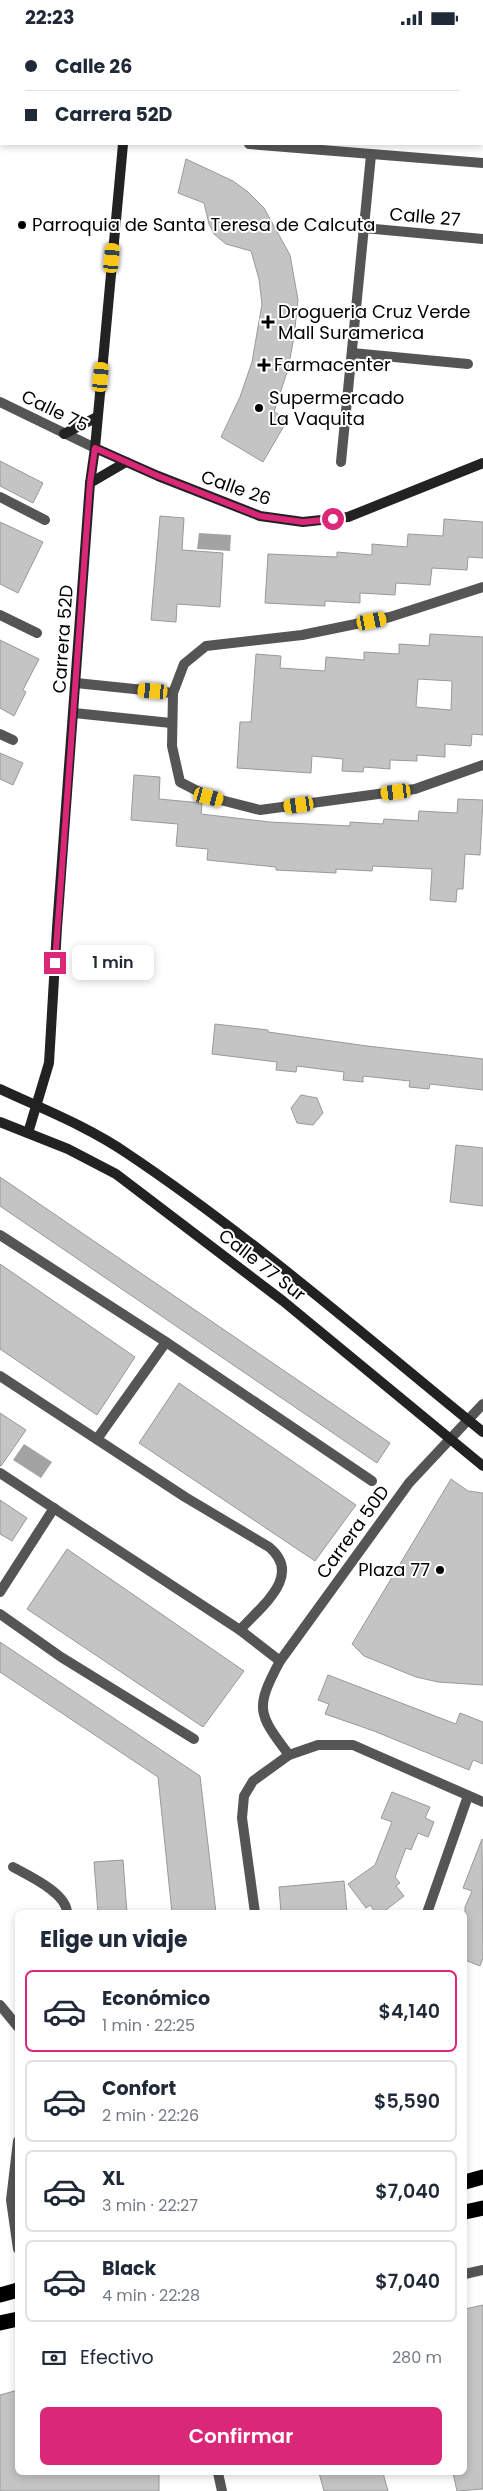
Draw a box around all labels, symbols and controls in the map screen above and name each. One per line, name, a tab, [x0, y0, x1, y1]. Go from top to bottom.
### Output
text: 22:23	[25, 4, 74, 31]
text: Calle 26	[55, 53, 132, 80]
text: Carrera 52D	[55, 101, 172, 128]
street label: Calle 27	[389, 201, 462, 232]
place label: Parroquia de Santa Teresa de Calcuta	[32, 212, 375, 237]
marker: Parroquia de Santa Teresa de Calcuta	[16, 219, 28, 231]
car	[103, 242, 120, 274]
place label: Drogueria Cruz Verde Mall Suramerica	[278, 299, 470, 345]
marker: Drogueria Cruz Verde Mall Suramerica	[262, 316, 274, 328]
place label: Farmacenter	[274, 352, 391, 377]
marker: Farmacenter	[258, 359, 270, 371]
car	[92, 361, 109, 393]
street label: Calle 75	[17, 384, 93, 438]
place label: Supermercado La Vaquita	[269, 385, 404, 431]
marker: Supermercado La Vaquita	[253, 402, 265, 414]
street label: Calle 26	[198, 464, 275, 511]
route start	[322, 508, 344, 530]
street label: Carrera 52D	[46, 584, 79, 694]
car	[355, 611, 388, 631]
car	[137, 682, 168, 700]
car	[380, 783, 411, 801]
car	[192, 786, 225, 808]
car	[283, 795, 314, 815]
callout: 1 min	[72, 945, 155, 981]
text: 1 min	[92, 951, 134, 974]
route end	[44, 952, 66, 974]
street label: Calle 77 Sur	[214, 1223, 311, 1307]
street label: Carrera 50D	[310, 1480, 395, 1583]
place label: Plaza 77	[358, 1557, 430, 1582]
marker: Plaza 77	[434, 1564, 446, 1576]
text: Elige un viaje	[40, 1924, 188, 1955]
text: Económico	[102, 1985, 210, 2012]
icon: car	[42, 1989, 87, 2034]
text: $4,140	[378, 1998, 440, 2025]
text: 1 min · 22:25	[102, 2014, 195, 2037]
text: Confort	[102, 2075, 176, 2102]
icon: car	[42, 2079, 87, 2124]
text: $5,590	[374, 2088, 440, 2115]
text: 2 min · 22:26	[102, 2104, 199, 2127]
text: XL	[102, 2165, 125, 2192]
icon: car	[42, 2169, 87, 2214]
text: $7,040	[375, 2178, 440, 2205]
text: 3 min · 22:27	[102, 2194, 198, 2217]
text: Black	[102, 2255, 156, 2282]
icon: car	[42, 2259, 87, 2304]
text: $7,040	[375, 2268, 440, 2295]
text: 4 min · 22:28	[102, 2284, 200, 2307]
icon: cash	[40, 2344, 68, 2372]
text: Efectivo	[80, 2344, 154, 2371]
text: 280 m	[392, 2346, 442, 2369]
button: Confirmar	[40, 2407, 442, 2465]

